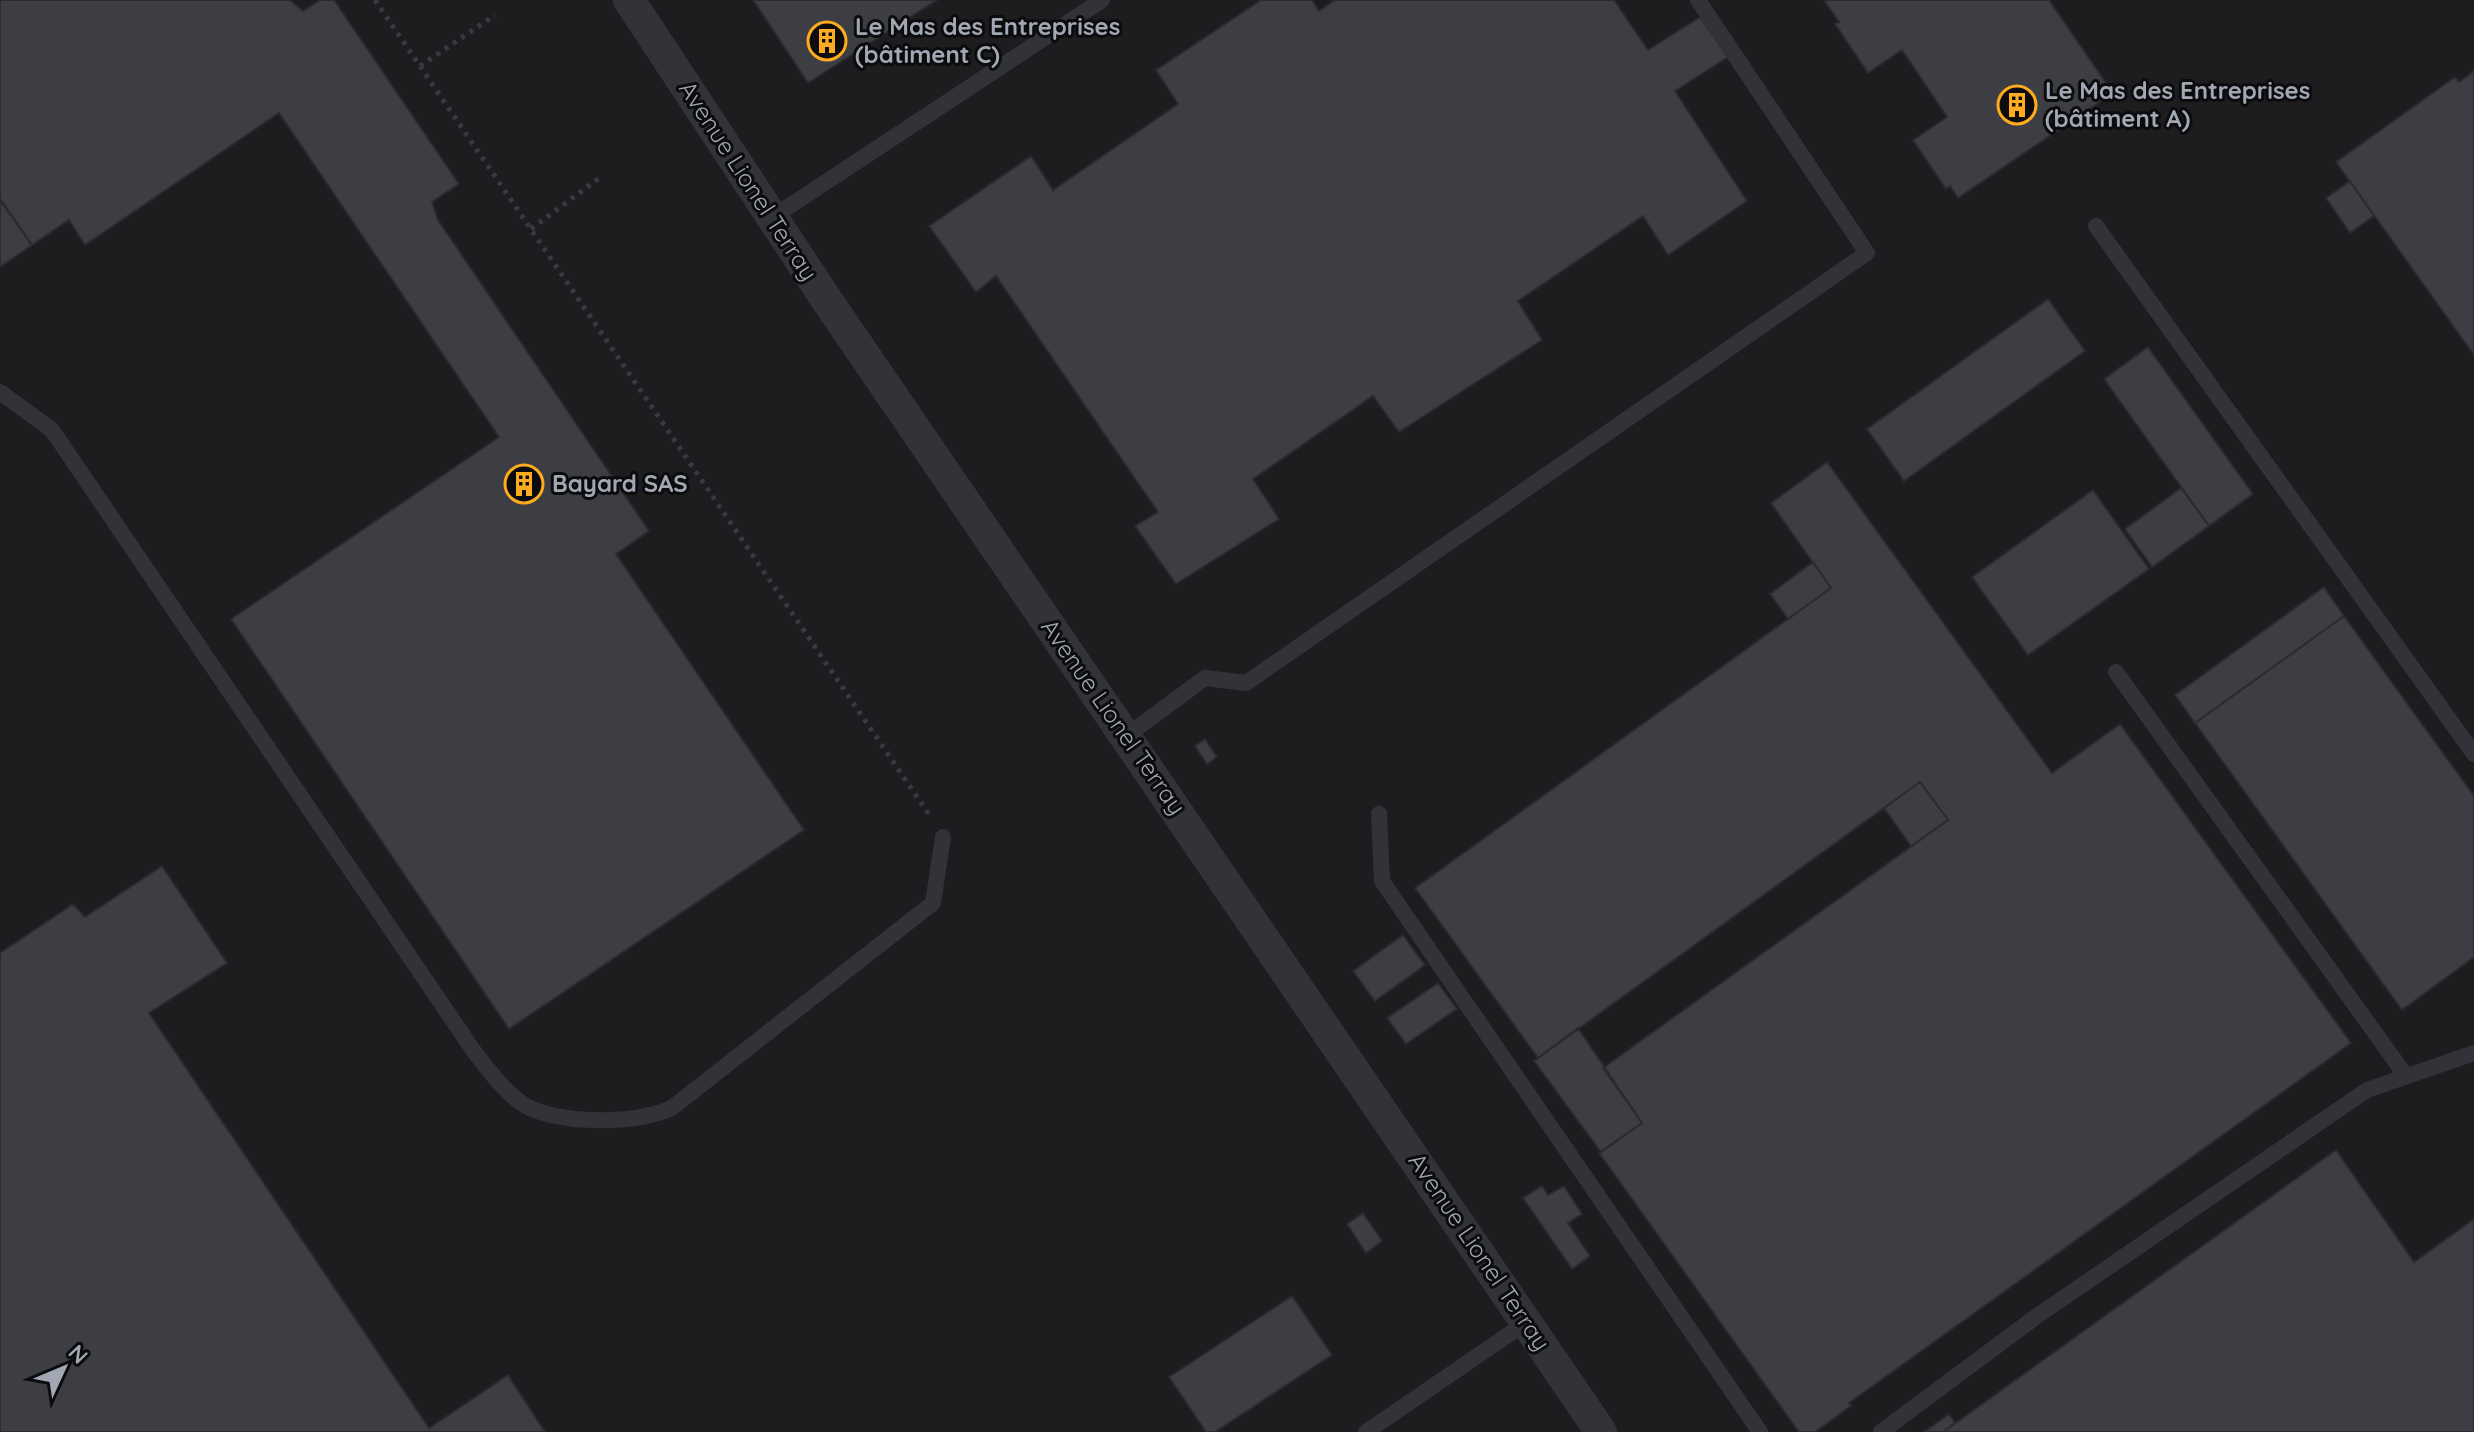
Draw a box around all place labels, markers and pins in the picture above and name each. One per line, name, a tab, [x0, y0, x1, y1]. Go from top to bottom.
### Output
place label: Le Mas des Entreprises (bâtiment C)	[855, 11, 1120, 69]
building icon: Le Mas des Entreprises (bâtiment C)	[806, 20, 848, 62]
place label: Le Mas des Entreprises (bâtiment A)	[2045, 75, 2310, 133]
building icon: Le Mas des Entreprises (bâtiment A)	[1996, 84, 2038, 126]
building icon: Bayard SAS	[503, 463, 545, 505]
place label: Bayard SAS	[552, 468, 688, 498]

